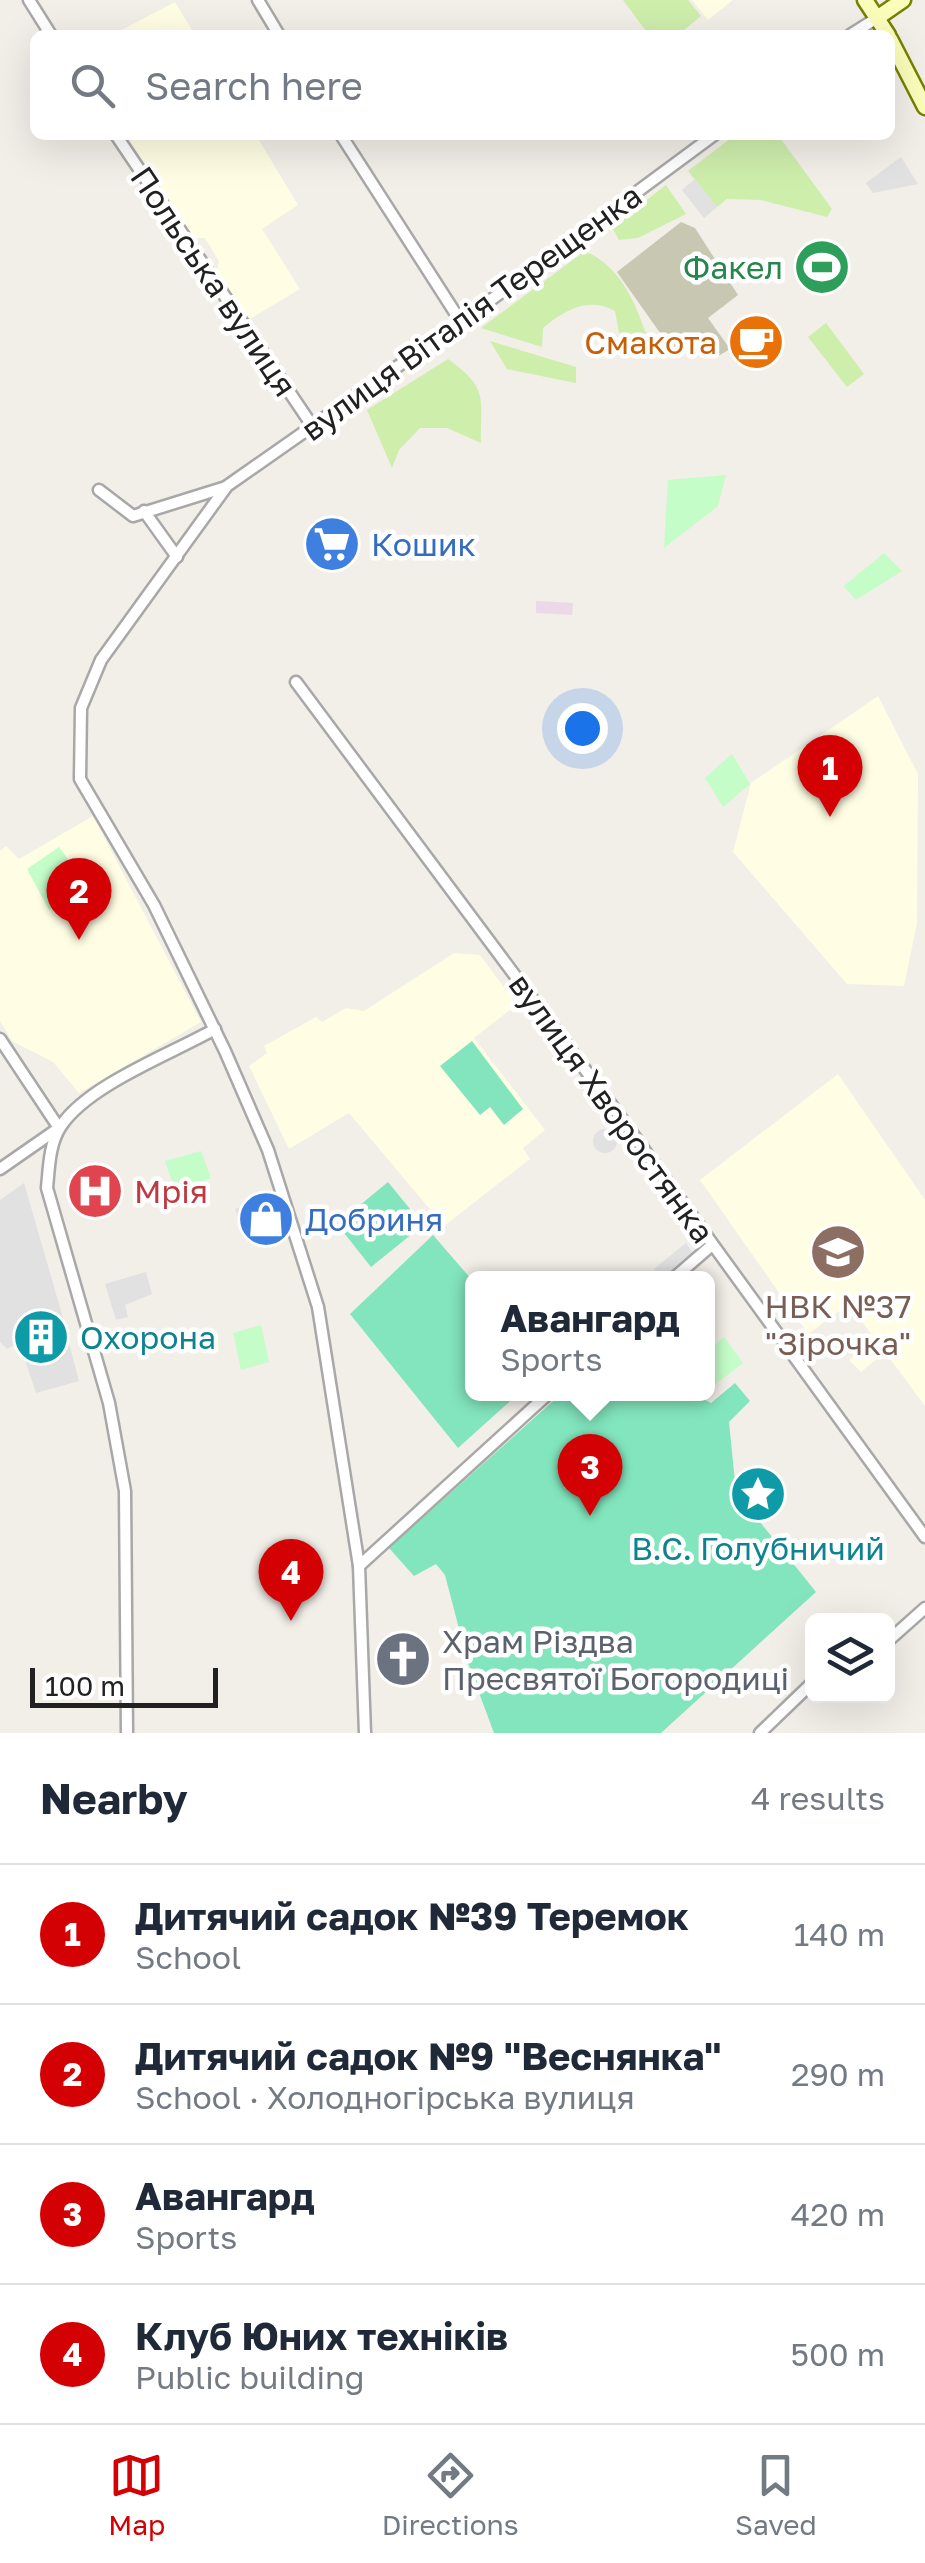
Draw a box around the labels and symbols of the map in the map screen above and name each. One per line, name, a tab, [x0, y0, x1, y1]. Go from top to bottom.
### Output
street label: Польська вулиця	[123, 159, 305, 403]
street label: вулиця Віталія Терещенка	[294, 176, 648, 448]
sports icon: Факел	[792, 237, 852, 297]
place label: Факел	[683, 248, 783, 286]
cafe icon: Смакота	[726, 312, 786, 372]
place label: Смакота	[584, 323, 717, 361]
supermarket icon: Кошик	[302, 514, 362, 574]
place label: Кошик	[371, 525, 476, 563]
your location	[557, 703, 608, 754]
pin: 1	[798, 734, 862, 817]
pin: 2	[46, 858, 112, 940]
street label: вулиця Хворостянка	[502, 966, 722, 1250]
hospital icon: Мрія	[65, 1161, 125, 1221]
place label: Мрія	[134, 1172, 208, 1210]
shop icon: Добриня	[236, 1189, 296, 1249]
place label: Добриня	[305, 1200, 443, 1238]
school or university icon: НВК №37 "Зірочка"	[808, 1222, 868, 1282]
place label: НВК №37 "Зірочка"	[765, 1287, 911, 1362]
building icon: Охорона	[11, 1307, 71, 1367]
place label: Охорона	[80, 1318, 216, 1356]
pin: 3	[558, 1434, 622, 1516]
place icon: В.С. Голубничий	[728, 1464, 788, 1524]
place label: В.С. Голубничий	[631, 1529, 885, 1567]
pin: 4	[258, 1538, 324, 1621]
place label: Храм Різдва Пресвятої Богородиці	[442, 1622, 789, 1697]
church icon: Храм Різдва Пресвятої Богородиці	[373, 1629, 433, 1689]
scale bar	[30, 1663, 218, 1708]

